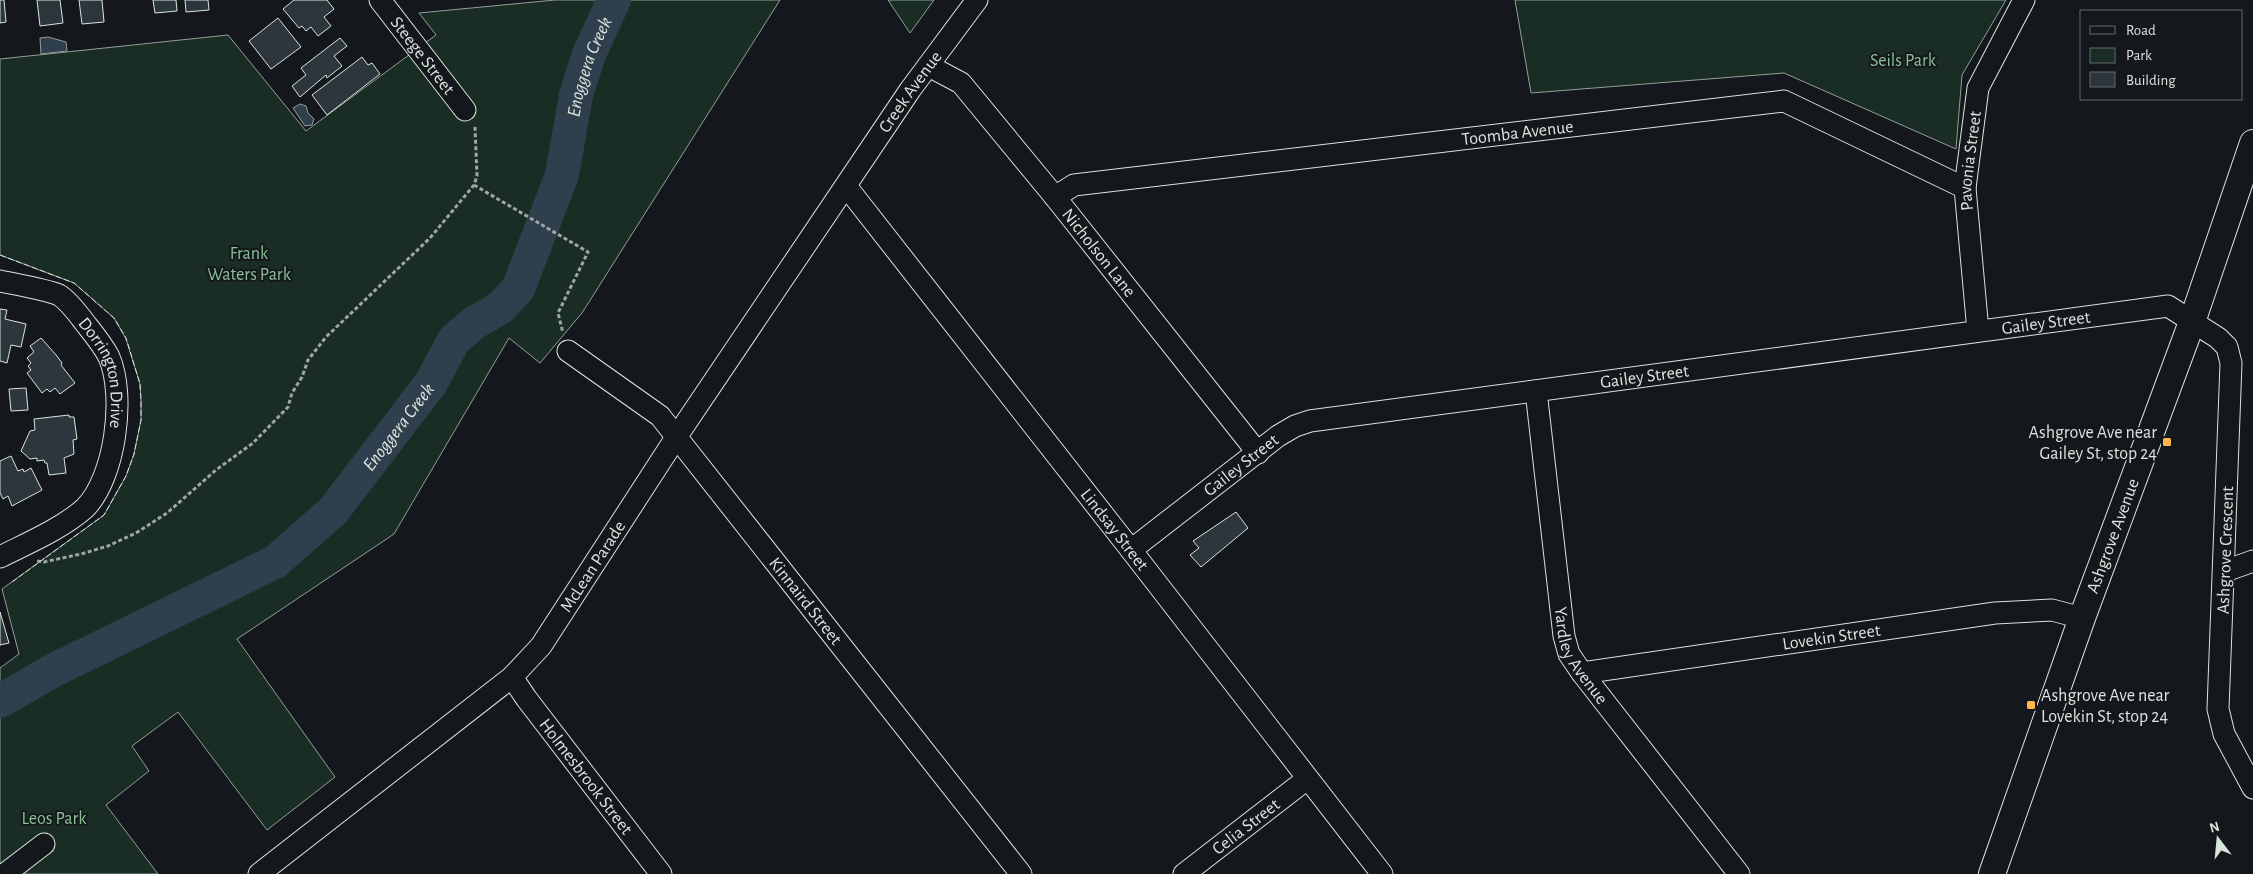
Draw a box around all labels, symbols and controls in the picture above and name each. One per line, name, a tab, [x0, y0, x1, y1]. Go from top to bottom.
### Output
legend	[2080, 10, 2243, 100]
street label: Steege Street	[386, 14, 458, 98]
water label: Enoggera Creek	[564, 14, 616, 118]
text: Road	[2126, 23, 2156, 38]
street label: Creek Avenue	[876, 48, 946, 136]
text: Park	[2126, 48, 2152, 63]
park label: Seils Park	[1870, 52, 1937, 70]
text: Building	[2126, 73, 2176, 88]
street label: Pavonia Street	[1957, 110, 1985, 211]
street label: Toomba Avenue	[1461, 118, 1575, 149]
street label: Nicholson Lane	[1058, 206, 1139, 301]
park label: Frank Waters Park	[207, 245, 292, 284]
street label: Gailey Street	[2001, 308, 2092, 338]
street label: Dorrington Drive	[74, 315, 125, 429]
street label: Gailey Street	[1599, 362, 1690, 392]
water label: Enoggera Creek	[360, 380, 439, 475]
place label: Ashgrove Ave near Gailey St, stop 24	[2029, 424, 2157, 463]
street label: Gailey Street	[1201, 431, 1282, 500]
marker: Ashgrove Ave near Gailey St, stop 24	[2161, 436, 2173, 448]
street label: Ashgrove Avenue	[2084, 476, 2143, 596]
street label: Ashgrove Crescent	[2215, 485, 2237, 614]
street label: Lindsay Street	[1077, 486, 1151, 574]
street label: McLean Parade	[557, 518, 629, 616]
street label: Kinnaird Street	[765, 554, 845, 649]
street label: Yardley Avenue	[1551, 606, 1611, 708]
street label: Lovekin Street	[1781, 622, 1882, 654]
place label: Ashgrove Ave near Lovekin St, stop 24	[2041, 687, 2170, 726]
marker: Ashgrove Ave near Lovekin St, stop 24	[2025, 699, 2037, 711]
street label: Holmesbrook Street	[535, 716, 635, 839]
street label: Celia Street	[1209, 795, 1284, 859]
park label: Leos Park	[21, 810, 87, 828]
north arrow	[2193, 814, 2243, 864]
text: N	[2208, 819, 2221, 836]

